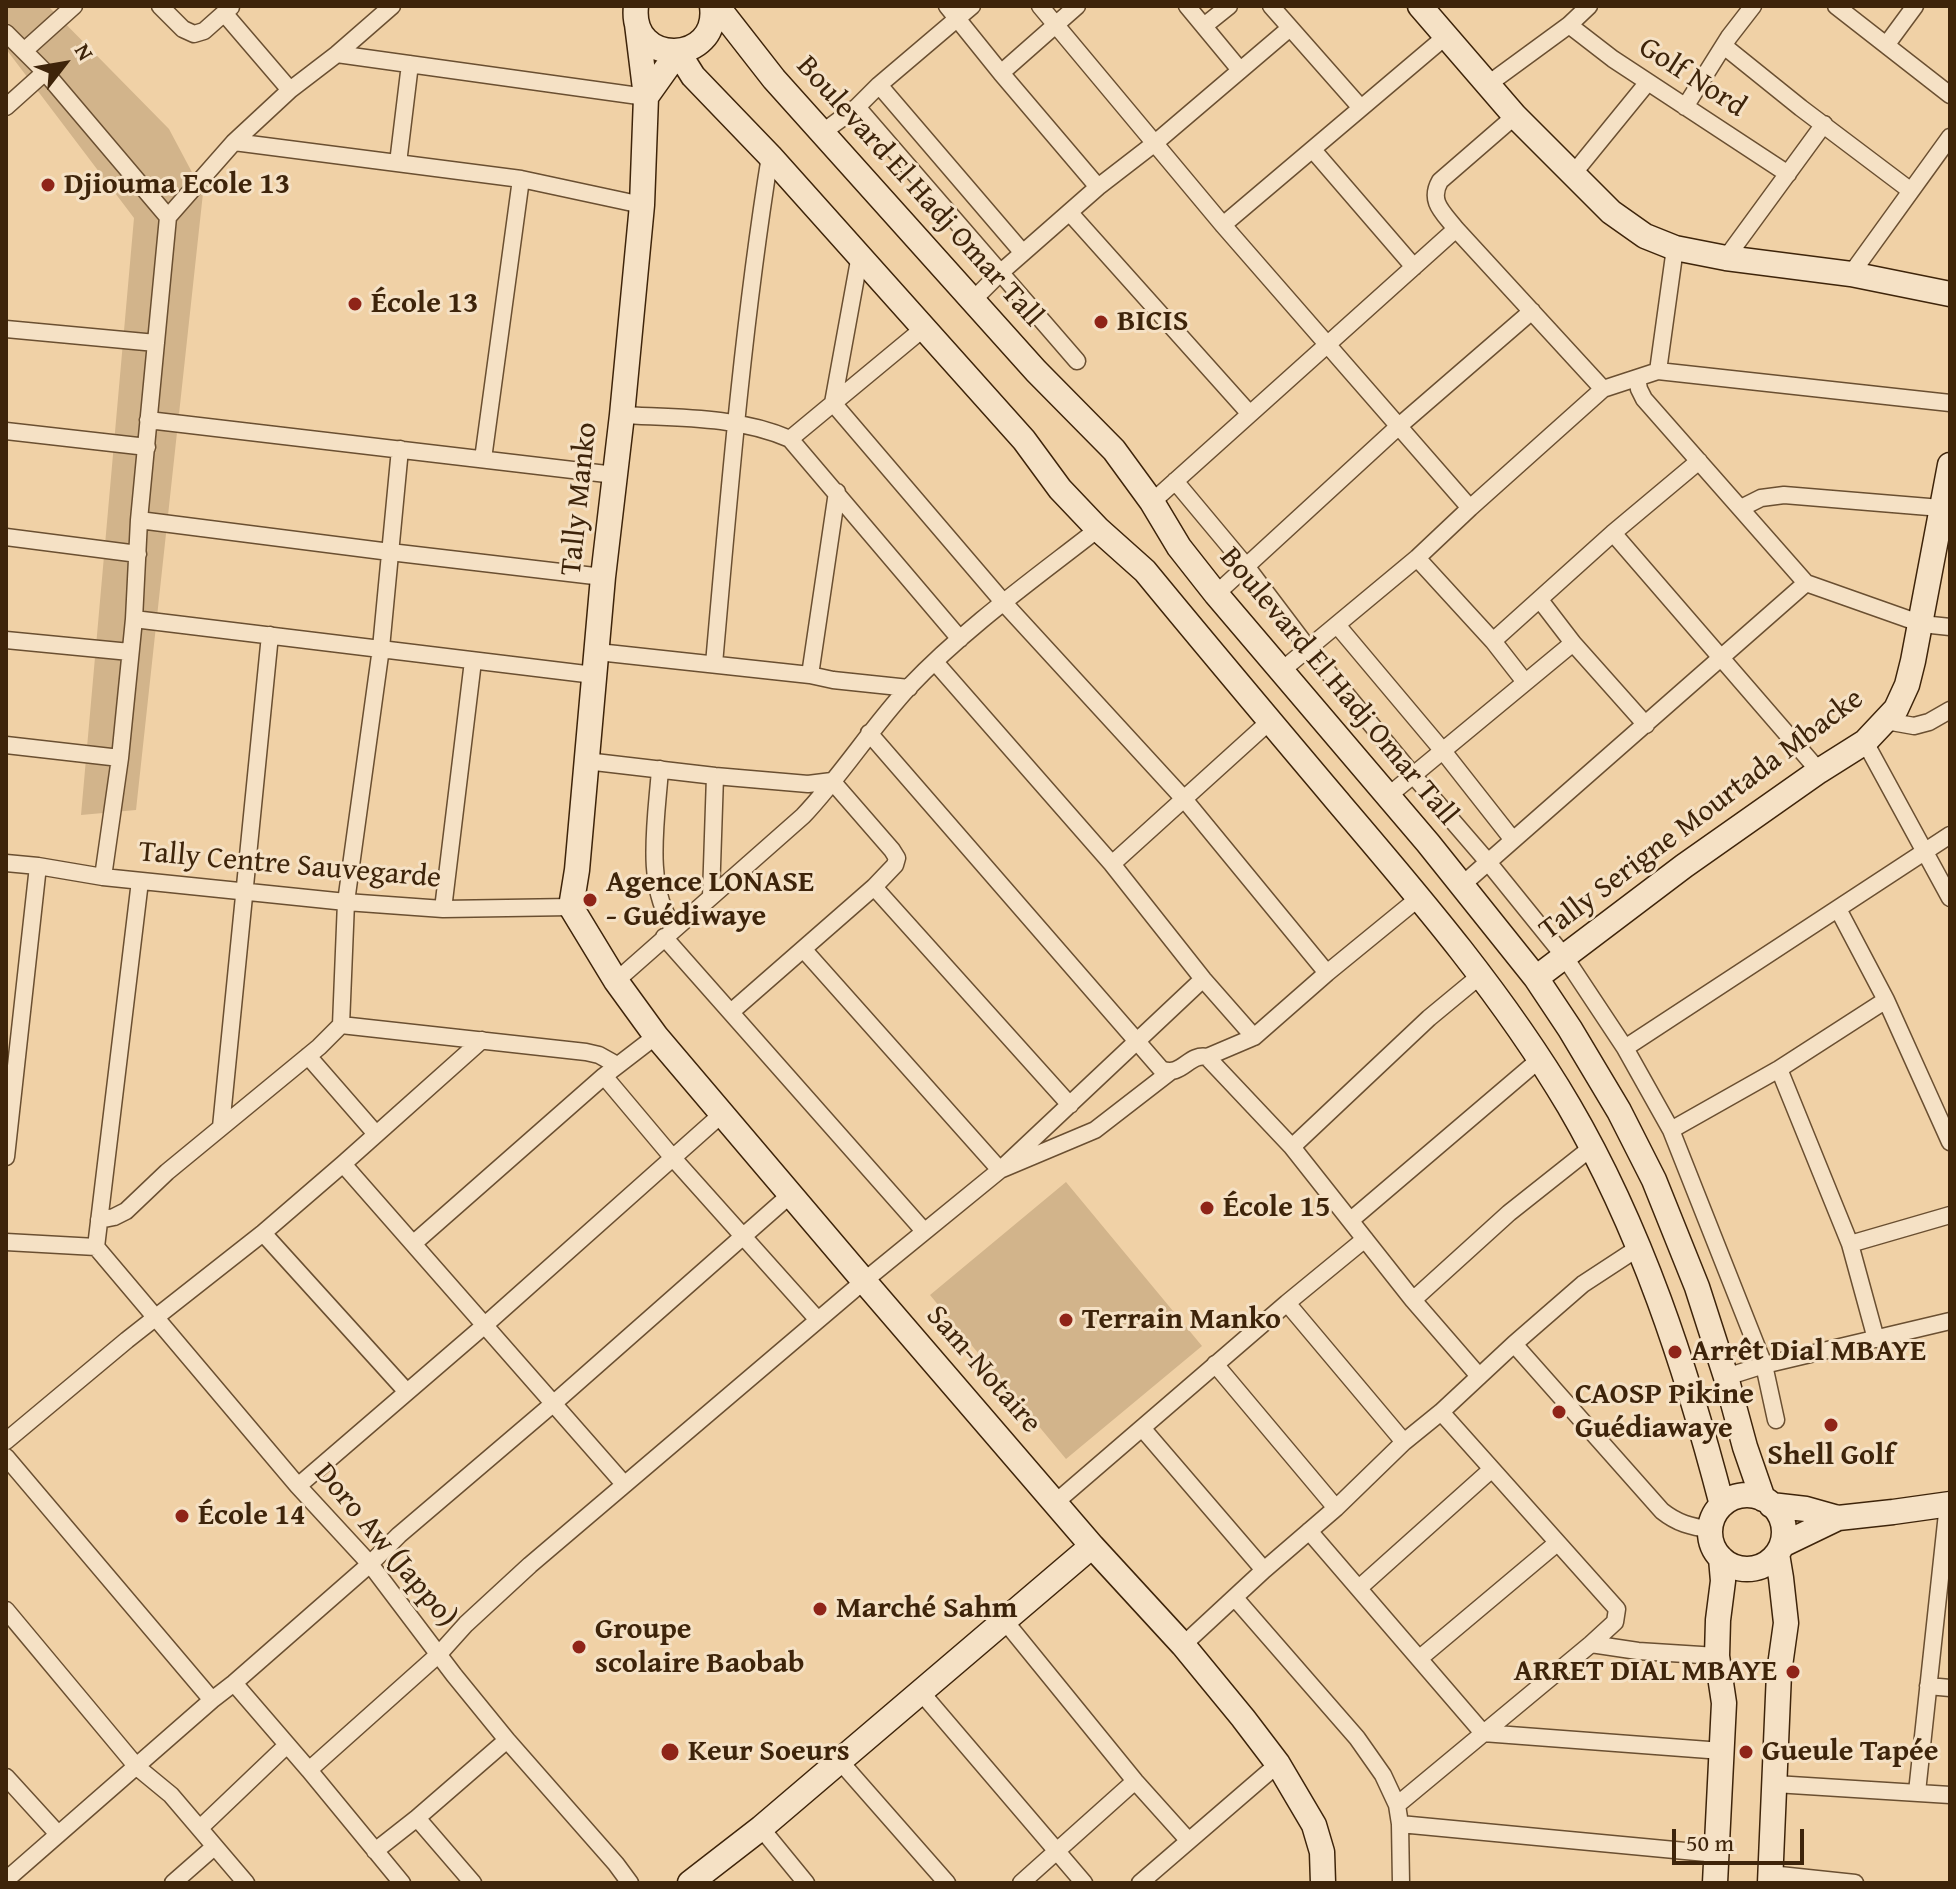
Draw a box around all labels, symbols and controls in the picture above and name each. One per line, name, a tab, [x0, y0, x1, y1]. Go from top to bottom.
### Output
north arrow	[24, 24, 104, 104]
street label: Golf Nord	[1632, 30, 1752, 126]
text: N	[67, 37, 102, 66]
street label: Boulevard El Hadj Omar Tall	[788, 49, 1050, 335]
place label: Djiouma Ecole 13	[64, 167, 290, 203]
marker: Djiouma Ecole 13	[39, 176, 57, 194]
place label: École 13	[371, 286, 479, 322]
marker: École 13	[346, 295, 364, 313]
place label: BICIS	[1117, 304, 1188, 340]
marker: BICIS	[1092, 313, 1110, 331]
street label: Tally Manko	[554, 421, 606, 577]
street label: Boulevard El Hadj Omar Tall	[1211, 541, 1465, 833]
street label: Tally Serigne Mourtada Mbacke	[1533, 681, 1871, 949]
street label: Tally Centre Sauvegarde	[137, 835, 443, 897]
place label: Agence LONASE - Guédiwaye	[606, 865, 814, 936]
marker: Agence LONASE - Guédiwaye	[581, 891, 599, 909]
place label: École 15	[1223, 1190, 1331, 1226]
marker: École 15	[1198, 1199, 1216, 1217]
street label: Sam-Notaire	[918, 1299, 1048, 1441]
place label: Terrain Manko	[1082, 1302, 1281, 1338]
marker: Terrain Manko	[1057, 1311, 1075, 1329]
place label: Arrêt Dial MBAYE	[1691, 1334, 1926, 1370]
marker: Arrêt Dial MBAYE	[1666, 1343, 1684, 1361]
place label: CAOSP Pikine Guédiawaye	[1575, 1377, 1754, 1448]
marker: CAOSP Pikine Guédiawaye	[1550, 1403, 1568, 1421]
marker: Shell Golf	[1822, 1416, 1840, 1434]
place label: Shell Golf	[1767, 1438, 1895, 1474]
street label: Doro Aw (Jappo)	[306, 1457, 464, 1635]
place label: École 14	[198, 1498, 306, 1534]
marker: École 14	[173, 1507, 191, 1525]
place label: Marché Sahm	[836, 1591, 1018, 1627]
marker: Marché Sahm	[811, 1600, 829, 1618]
place label: Groupe scolaire Baobab	[595, 1612, 804, 1682]
marker: Groupe scolaire Baobab	[570, 1638, 588, 1656]
place label: ARRET DIAL MBAYE	[1514, 1654, 1777, 1690]
marker: ARRET DIAL MBAYE	[1784, 1663, 1802, 1681]
place label: Keur Soeurs	[688, 1734, 850, 1770]
place label: Gueule Tapée	[1762, 1734, 1938, 1770]
marker: Keur Soeurs	[659, 1741, 681, 1763]
marker: Gueule Tapée	[1737, 1743, 1755, 1761]
scale bar	[1676, 1813, 1808, 1863]
text: 50 m	[1686, 1825, 1734, 1860]

